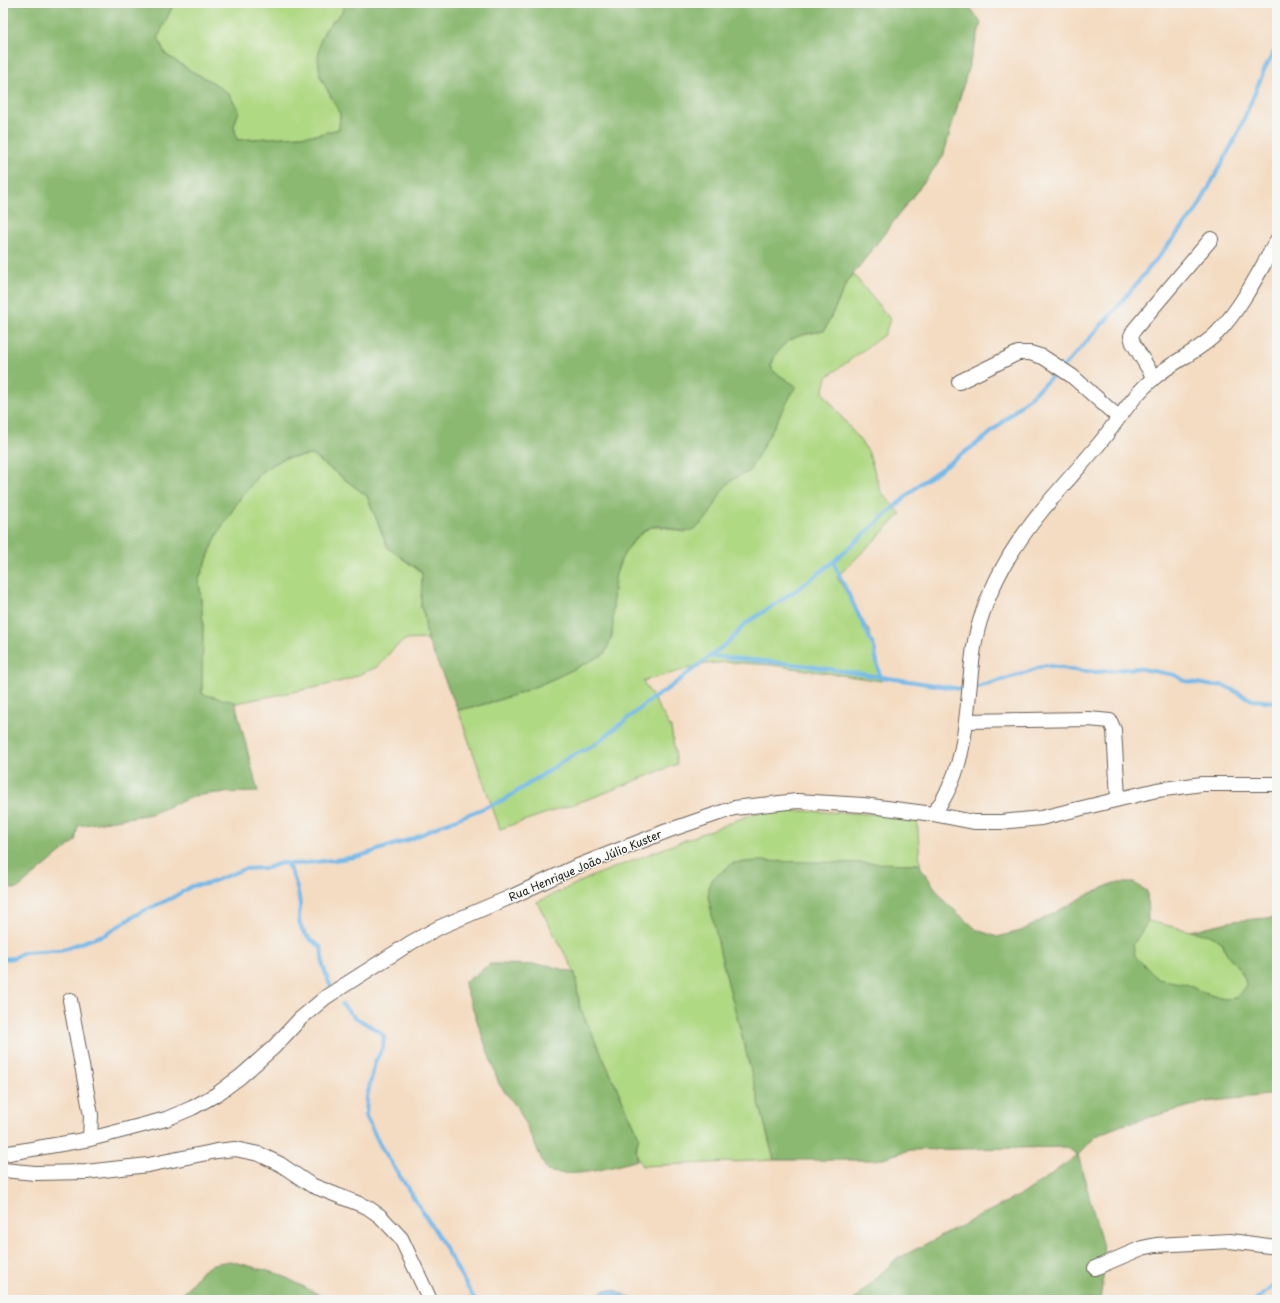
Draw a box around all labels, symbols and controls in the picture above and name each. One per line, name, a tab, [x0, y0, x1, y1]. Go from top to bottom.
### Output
street label: Rua Henrique João Júlio Kuster	[506, 825, 665, 905]

